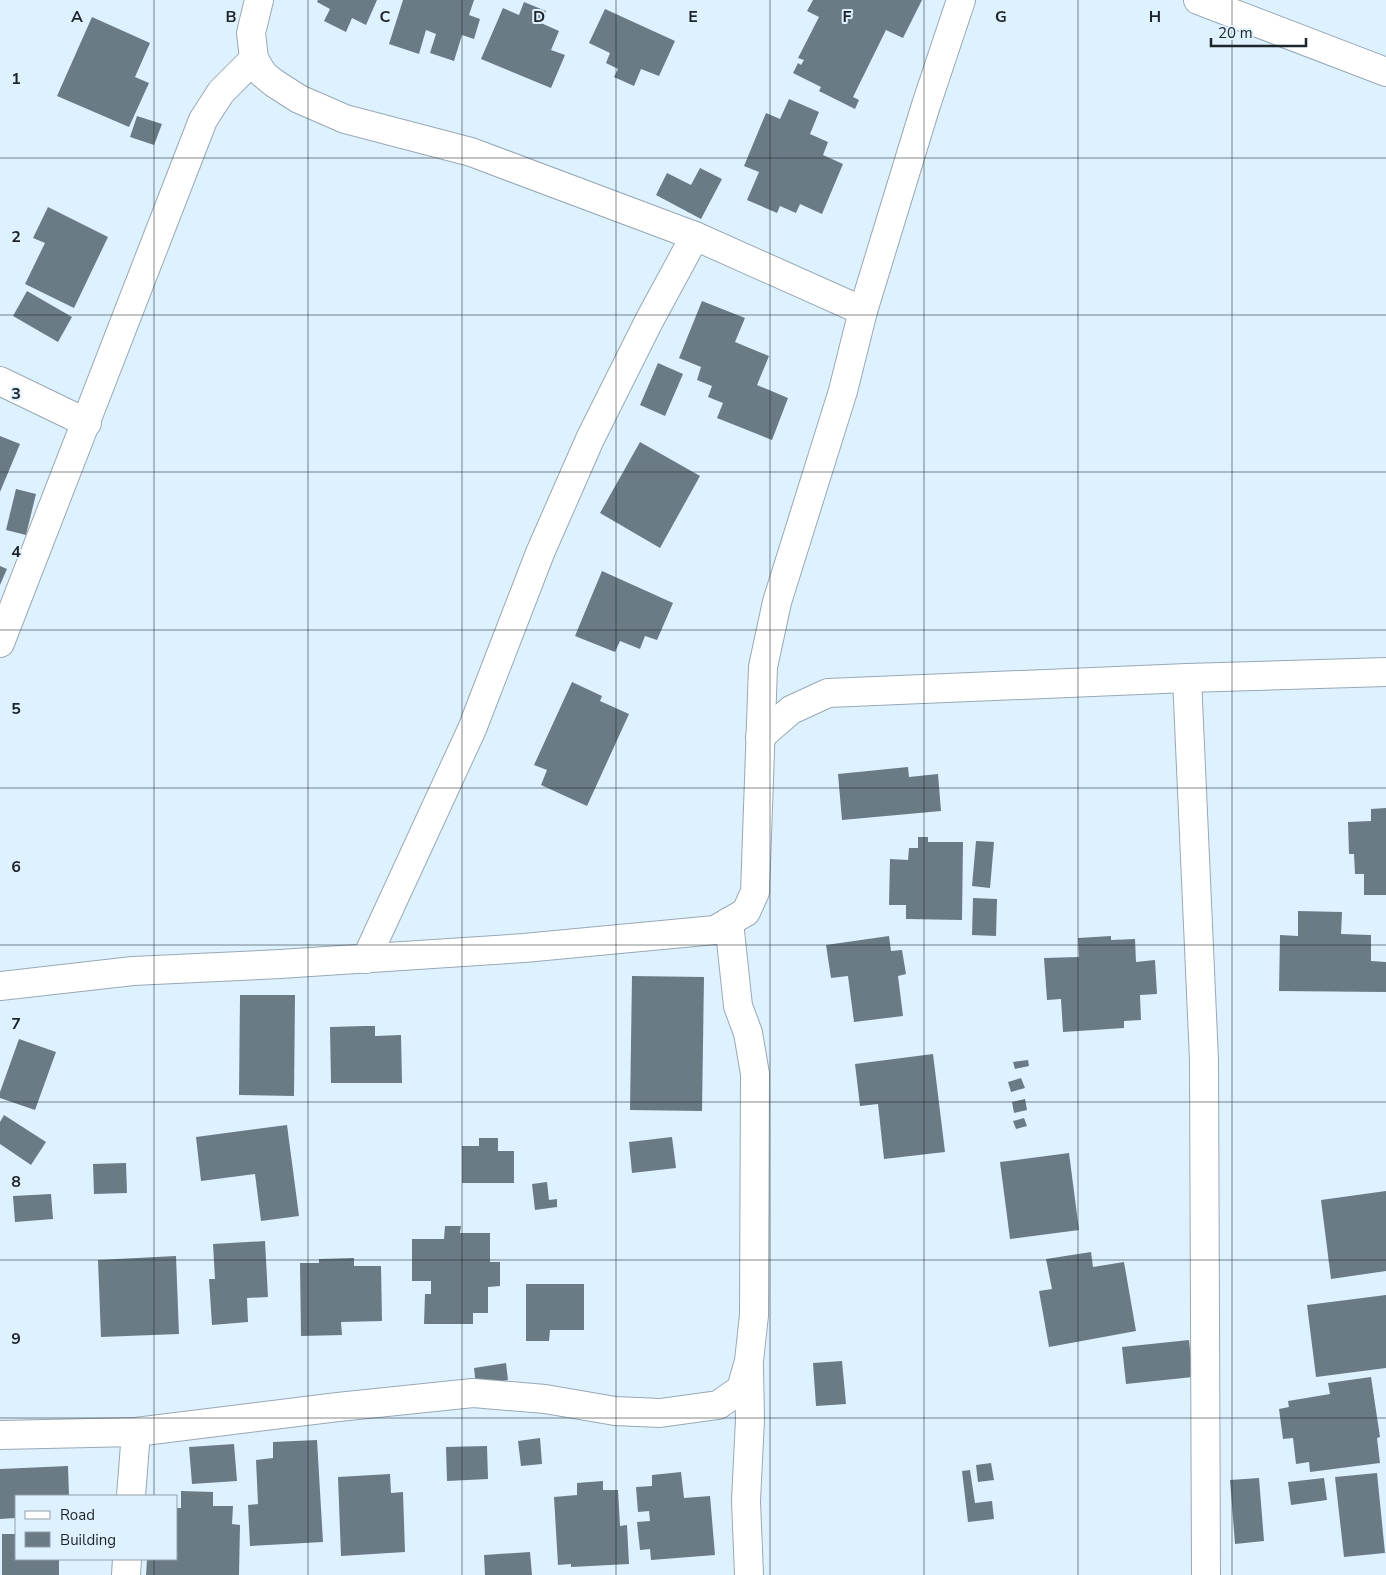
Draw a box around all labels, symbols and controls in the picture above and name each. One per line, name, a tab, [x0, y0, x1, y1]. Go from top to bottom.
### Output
text: A	[71, 6, 83, 28]
text: B	[225, 6, 237, 28]
text: C	[380, 6, 391, 28]
text: D	[533, 6, 545, 28]
text: E	[688, 6, 698, 28]
text: F	[843, 6, 852, 28]
text: G	[995, 6, 1007, 28]
text: H	[1149, 6, 1161, 28]
scale bar	[1211, 15, 1306, 47]
text: 20 m	[1218, 23, 1253, 43]
text: 1	[11, 68, 21, 90]
text: 2	[11, 226, 21, 248]
text: 3	[11, 383, 21, 405]
text: 4	[11, 541, 21, 563]
text: 5	[11, 698, 21, 720]
text: 6	[11, 856, 21, 878]
text: 7	[11, 1013, 21, 1035]
text: 8	[11, 1171, 21, 1193]
text: 9	[11, 1328, 21, 1350]
legend	[15, 1495, 178, 1560]
text: Road	[60, 1505, 95, 1525]
text: Building	[60, 1530, 116, 1550]

